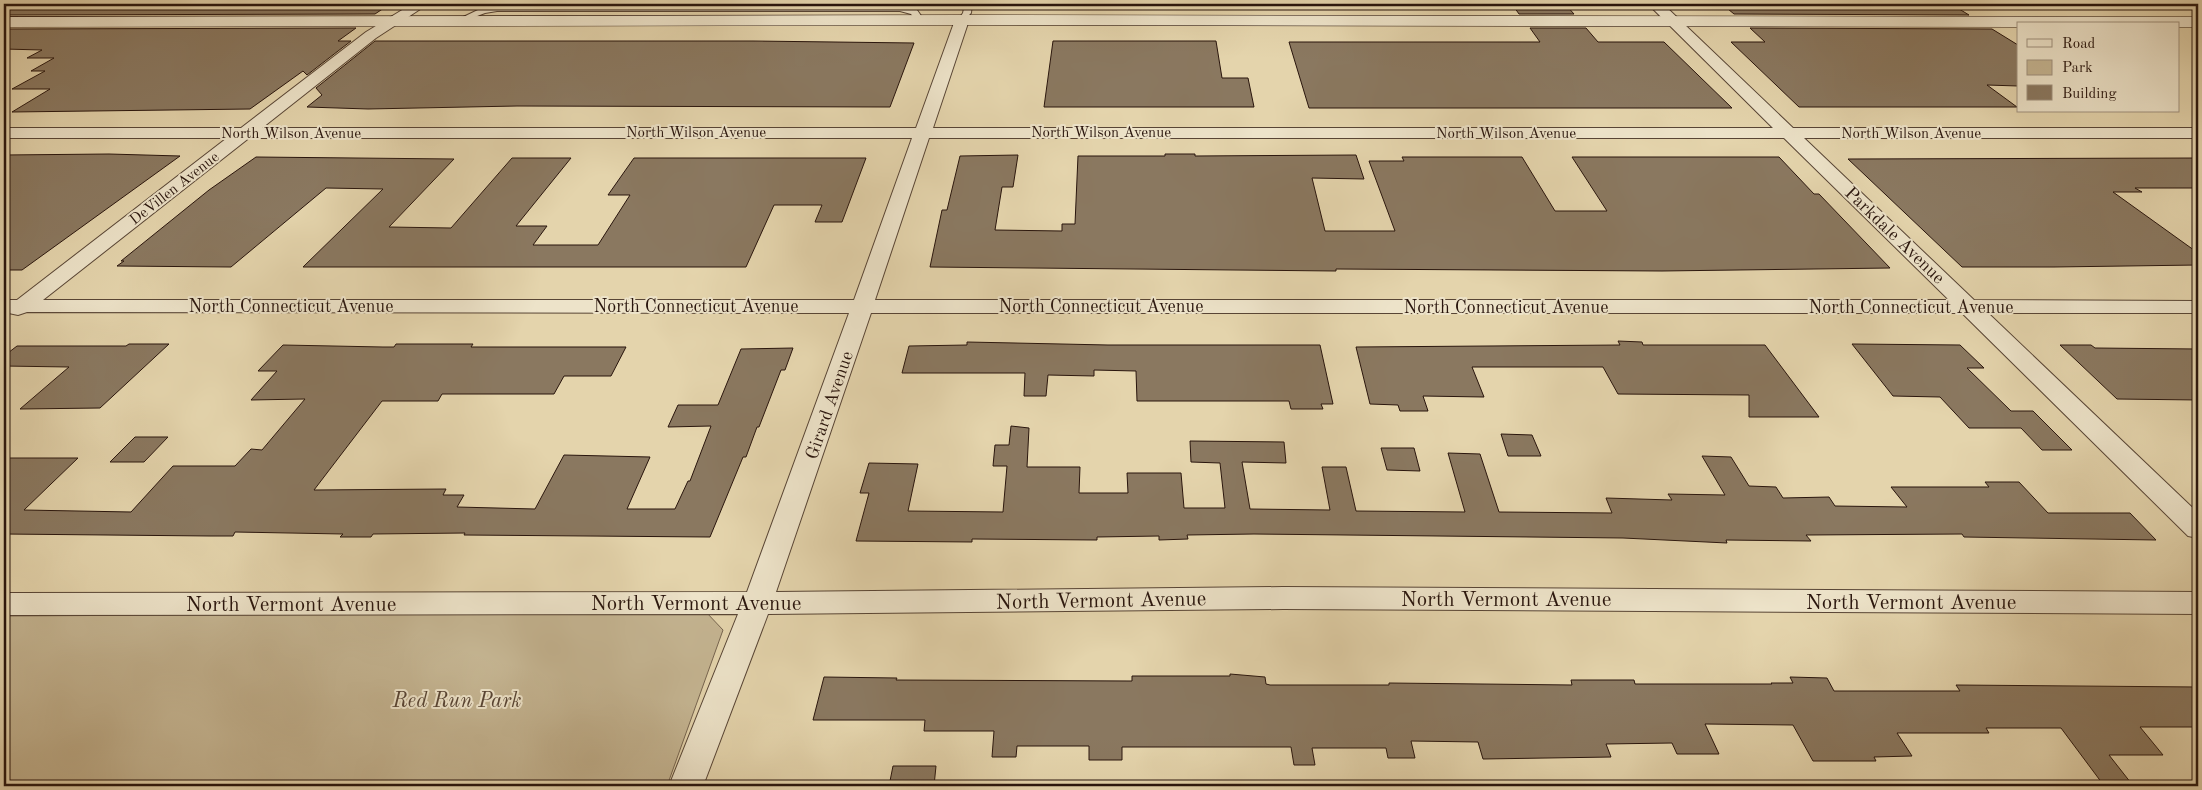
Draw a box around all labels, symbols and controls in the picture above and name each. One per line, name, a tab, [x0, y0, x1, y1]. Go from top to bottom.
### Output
legend	[2017, 22, 2180, 112]
text: Road	[2062, 37, 2096, 52]
text: Park	[2062, 61, 2093, 76]
text: Building	[2062, 87, 2117, 102]
street label: North Wilson Avenue	[626, 126, 766, 141]
street label: North Wilson Avenue	[1031, 126, 1171, 141]
street label: North Wilson Avenue	[221, 127, 361, 142]
street label: North Wilson Avenue	[1436, 127, 1576, 142]
street label: North Wilson Avenue	[1841, 127, 1981, 142]
street label: DeVillen Avenue	[128, 150, 222, 228]
street label: Parkdale Avenue	[1841, 184, 1948, 288]
street label: North Connecticut Avenue	[189, 298, 393, 316]
street label: North Connecticut Avenue	[594, 298, 798, 316]
street label: North Connecticut Avenue	[999, 298, 1203, 316]
street label: North Connecticut Avenue	[1404, 299, 1608, 317]
street label: North Connecticut Avenue	[1809, 299, 2013, 317]
street label: Girard Avenue	[803, 349, 857, 462]
street label: North Vermont Avenue	[996, 589, 1207, 614]
street label: North Vermont Avenue	[1401, 590, 1611, 611]
street label: North Vermont Avenue	[1806, 593, 2016, 614]
street label: North Vermont Avenue	[591, 594, 801, 615]
street label: North Vermont Avenue	[186, 595, 396, 616]
park label: Red Run Park	[391, 691, 522, 712]

